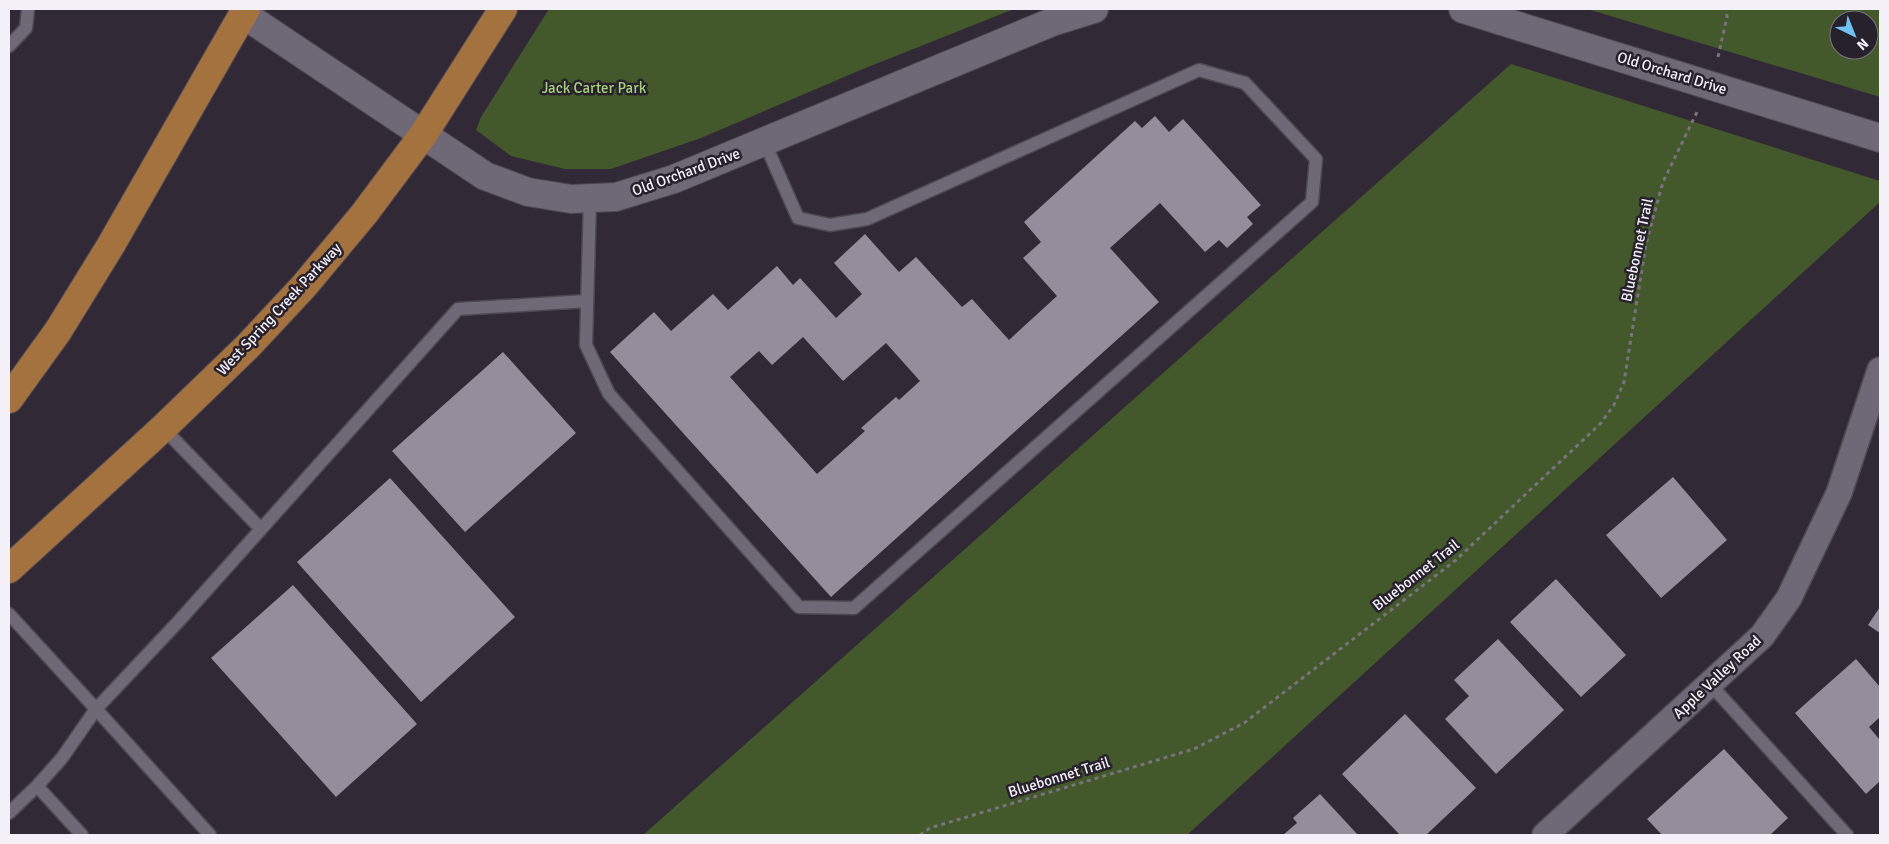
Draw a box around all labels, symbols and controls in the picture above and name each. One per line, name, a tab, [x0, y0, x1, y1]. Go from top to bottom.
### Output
north arrow	[1829, 10, 1879, 60]
text: N	[1853, 35, 1872, 54]
street label: Old Orchard Drive	[1615, 48, 1729, 98]
park label: Jack Carter Park	[542, 79, 647, 97]
street label: Old Orchard Drive	[630, 144, 742, 200]
street label: Bluebonnet Trail	[1617, 197, 1657, 303]
street label: West Spring Creek Parkway	[213, 239, 345, 379]
street label: Bluebonnet Trail	[1369, 535, 1463, 615]
street label: Apple Valley Road	[1669, 632, 1765, 722]
street label: Bluebonnet Trail	[1006, 753, 1112, 801]

